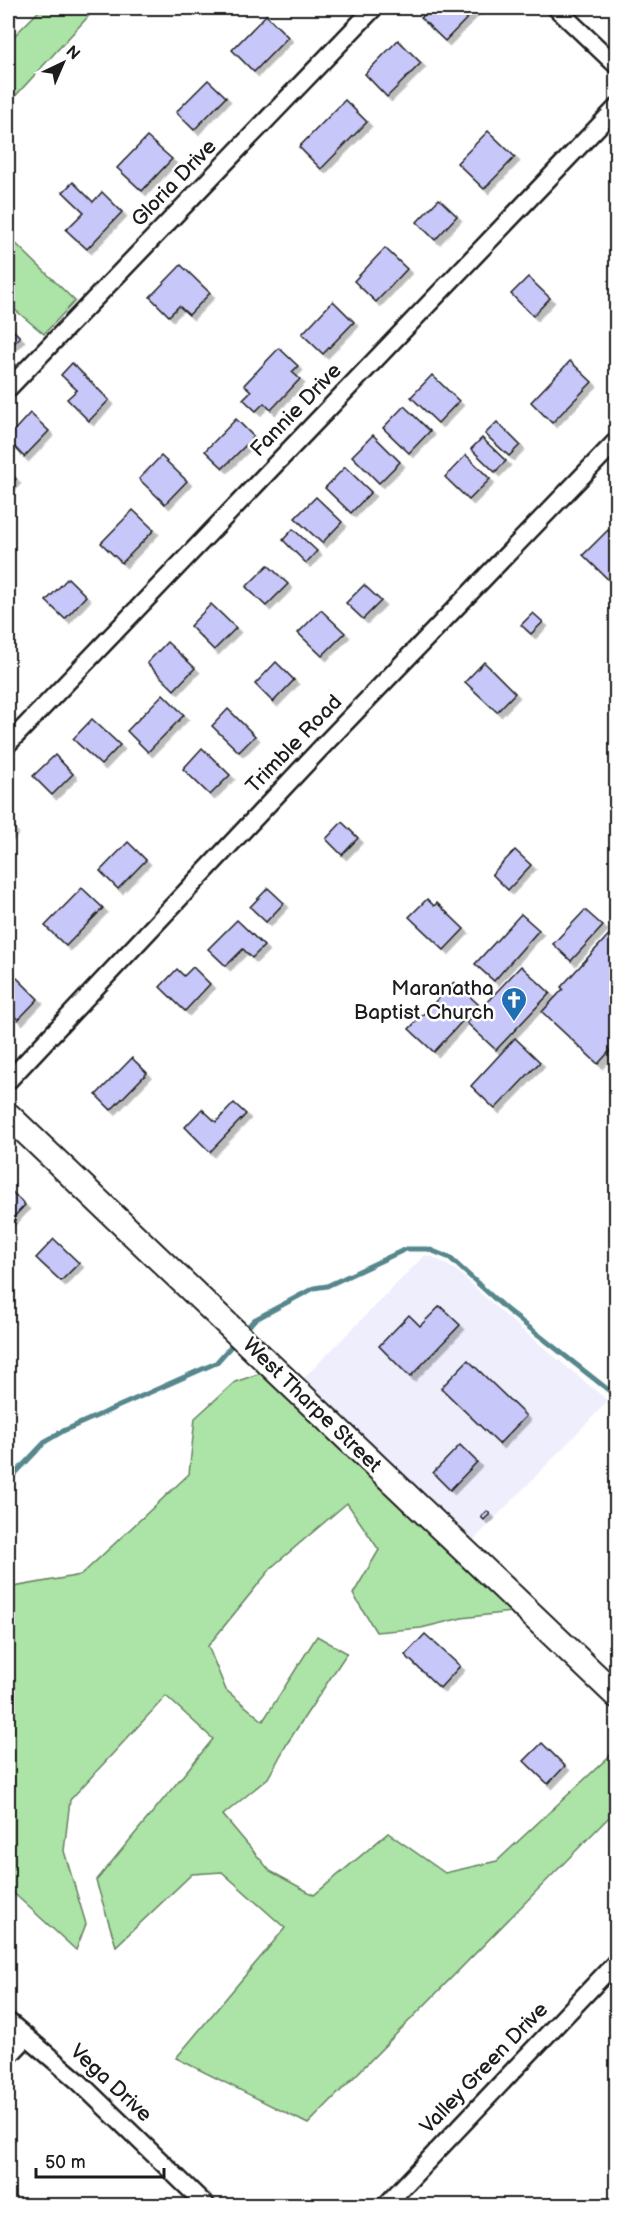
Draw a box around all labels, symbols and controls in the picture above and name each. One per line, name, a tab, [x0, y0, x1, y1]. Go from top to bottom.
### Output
north arrow	[33, 33, 93, 93]
text: N	[61, 42, 83, 64]
street label: Gloria Drive	[126, 134, 222, 232]
street label: Fannie Drive	[245, 358, 347, 462]
street label: Trimble Road	[241, 690, 347, 798]
place label: Maranatha Baptist Church	[354, 976, 494, 1025]
church icon: Maranatha Baptist Church	[499, 985, 529, 1023]
street label: West Tharpe Street	[238, 1332, 387, 1478]
street label: Valley Green Drive	[415, 1997, 553, 2139]
street label: Vega Drive	[65, 2039, 157, 2127]
scale bar	[36, 2141, 164, 2179]
text: 50 m	[45, 2152, 86, 2173]

